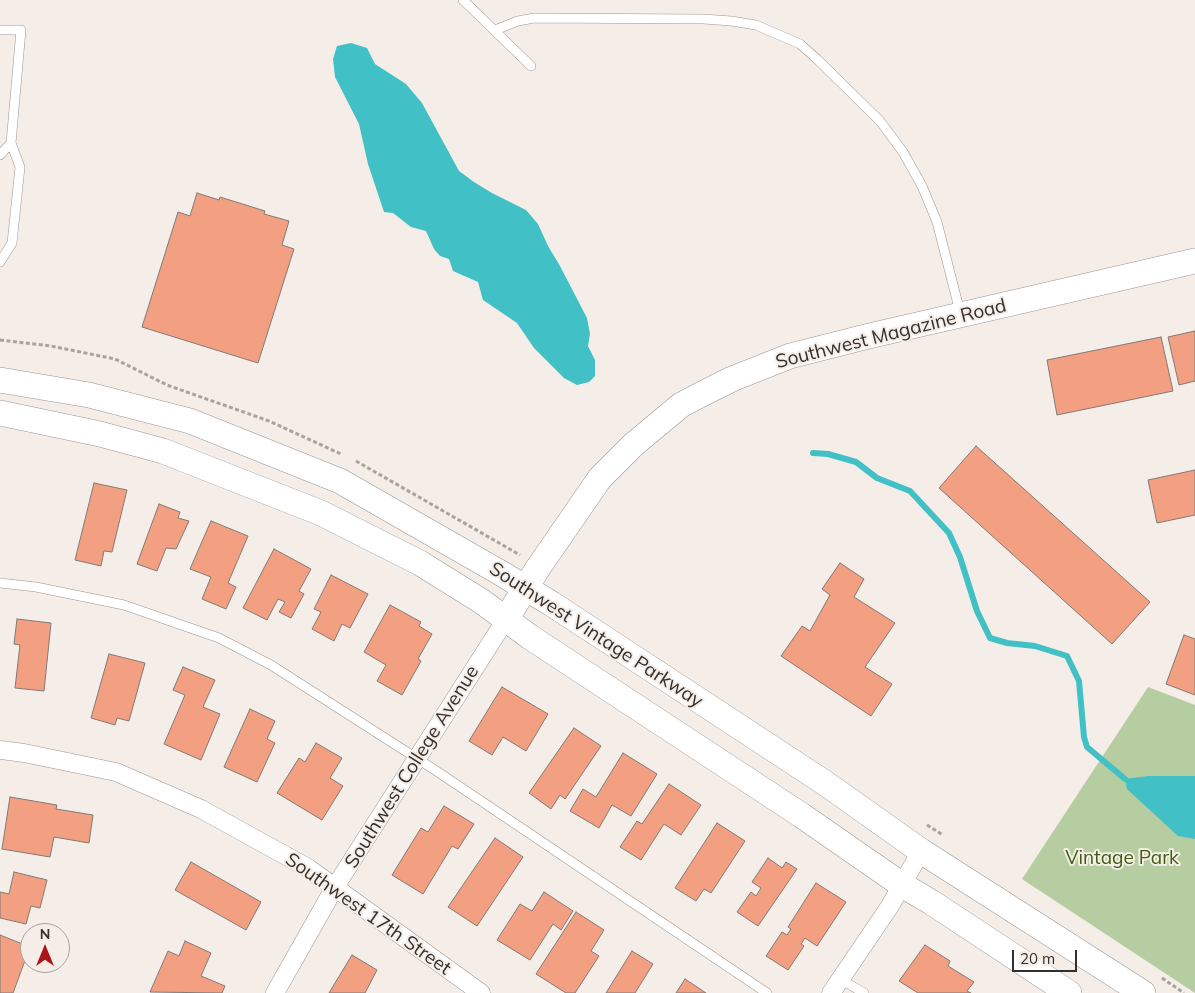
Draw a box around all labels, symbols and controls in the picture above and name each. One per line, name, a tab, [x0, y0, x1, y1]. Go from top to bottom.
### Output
street label: Southwest Magazine Road	[773, 294, 1009, 374]
street label: Southwest Vintage Parkway	[485, 557, 707, 713]
street label: Southwest College Avenue	[340, 662, 484, 872]
park label: Vintage Park	[1065, 847, 1179, 869]
street label: Southwest 17th Street	[281, 848, 455, 980]
north arrow	[20, 923, 70, 973]
text: N	[40, 925, 50, 943]
scale bar	[1015, 940, 1080, 972]
text: 20 m	[1020, 949, 1055, 968]

